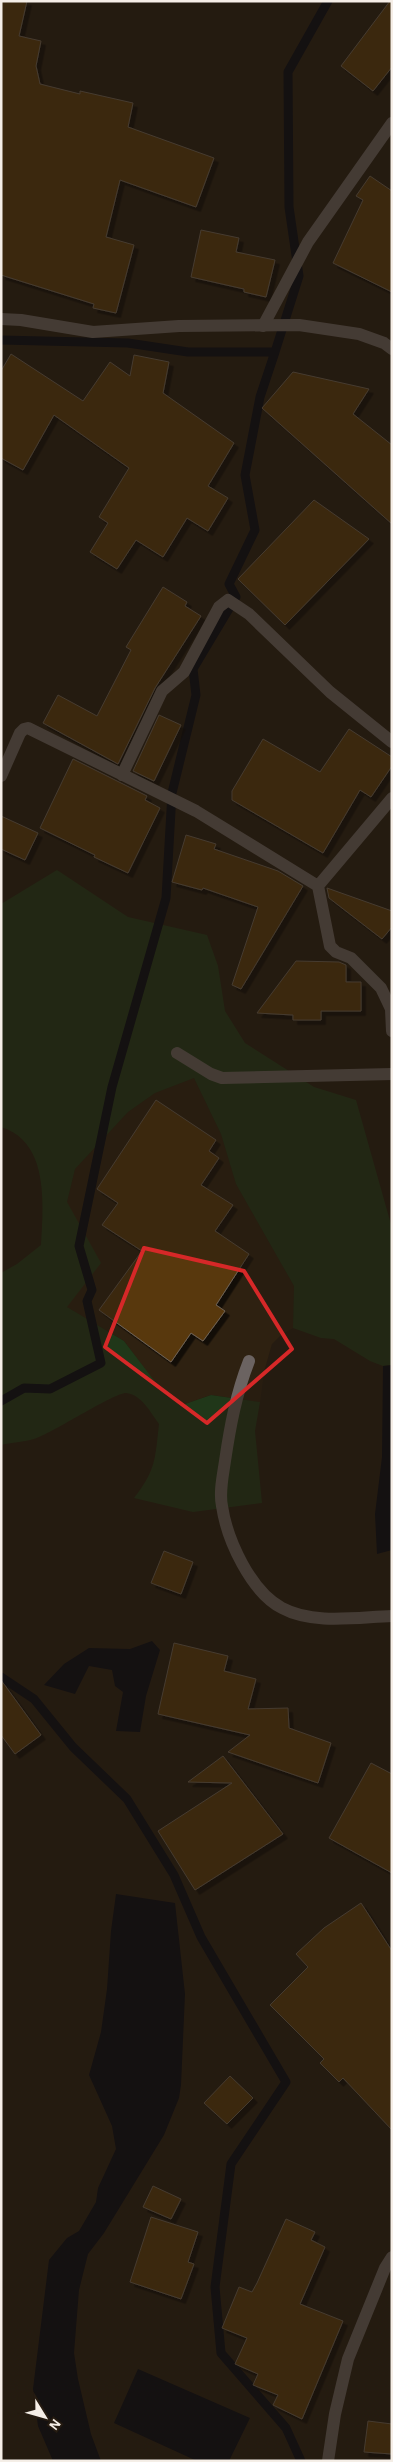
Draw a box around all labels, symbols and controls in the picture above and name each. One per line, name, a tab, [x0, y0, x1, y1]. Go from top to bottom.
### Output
north arrow	[20, 2392, 70, 2442]
text: N	[46, 2416, 63, 2432]

